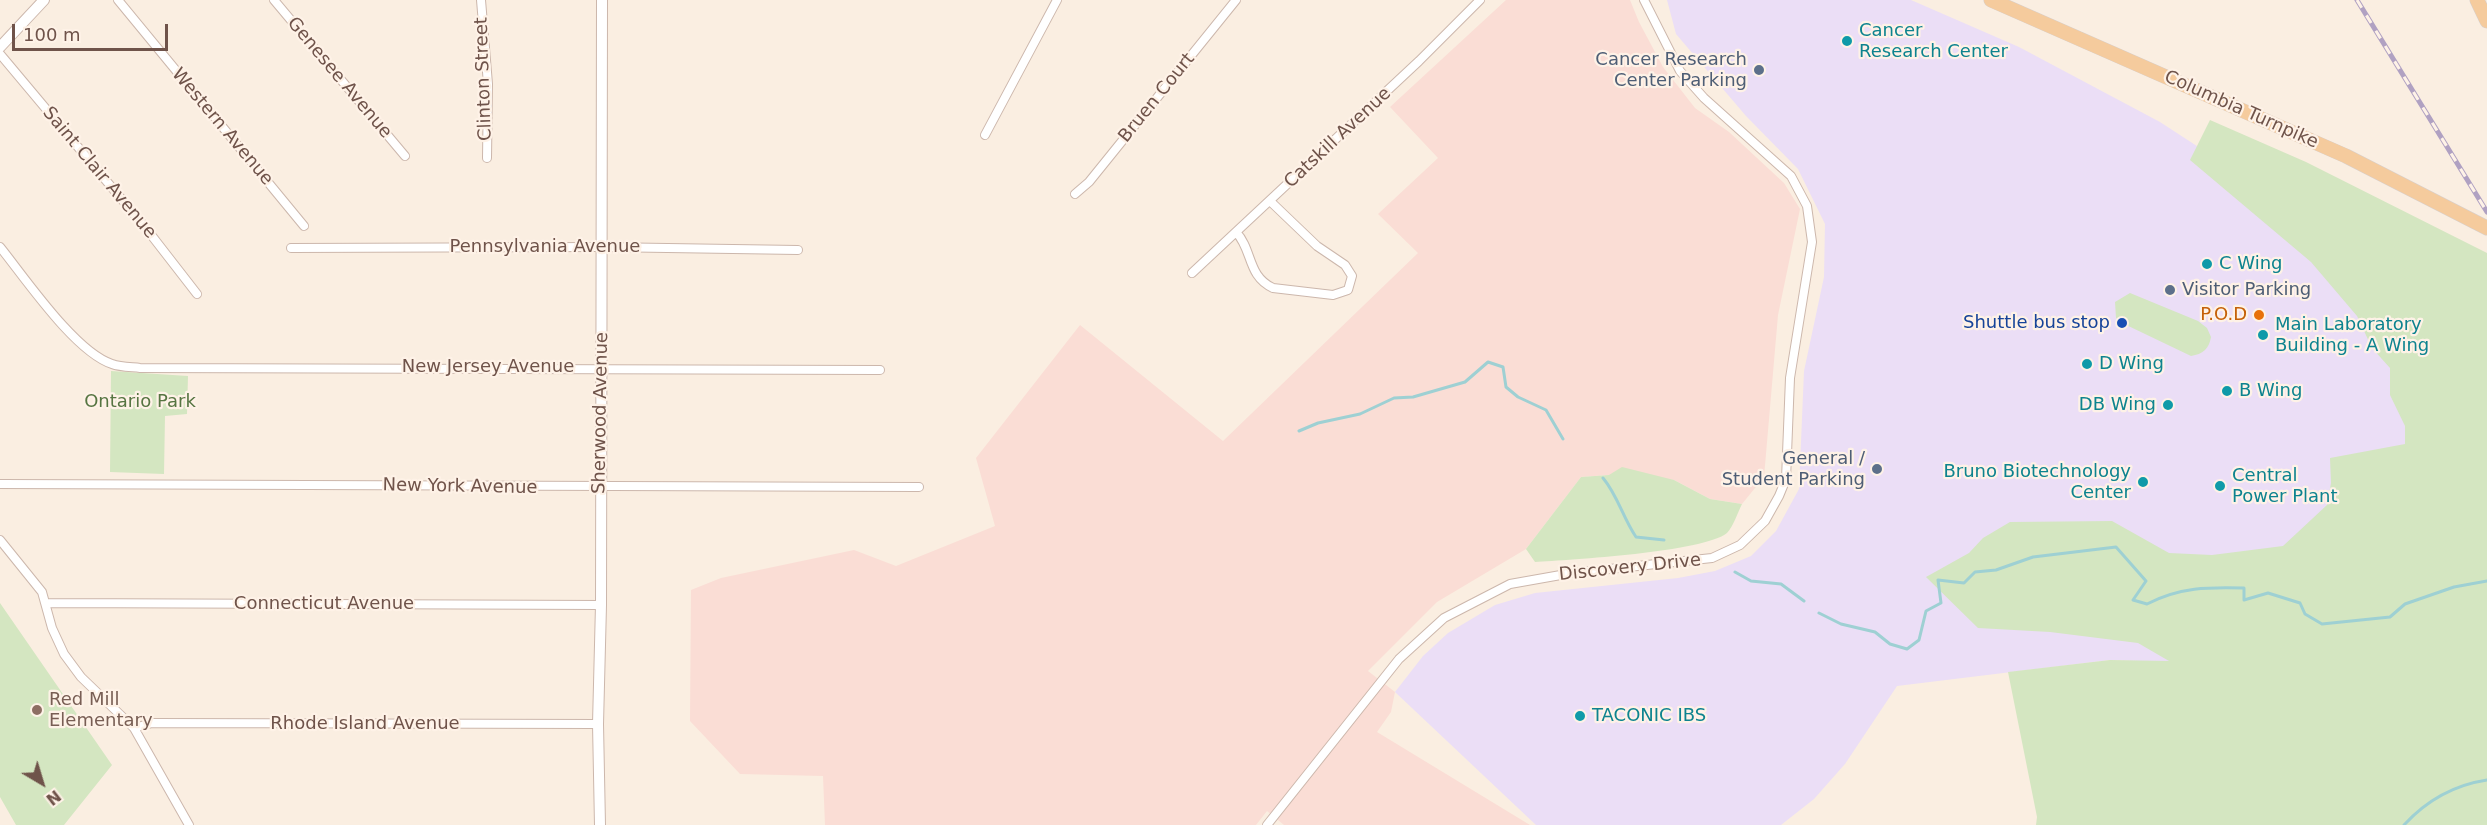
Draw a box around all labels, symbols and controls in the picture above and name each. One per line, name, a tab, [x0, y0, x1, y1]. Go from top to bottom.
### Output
scale bar	[15, 12, 171, 50]
street label: Genesee Avenue	[282, 13, 396, 143]
street label: Clinton Street	[471, 17, 497, 141]
place label: Cancer Research Center	[1859, 20, 2008, 63]
text: 100 m	[23, 24, 81, 45]
marker: Cancer Research Center	[1840, 34, 1854, 48]
street label: Bruen Court	[1114, 49, 1200, 147]
place label: Cancer Research Center Parking	[1595, 49, 1747, 92]
marker: Cancer Research Center Parking	[1752, 63, 1766, 77]
street label: Western Avenue	[167, 64, 277, 190]
street label: Columbia Turnpike	[2161, 66, 2321, 154]
street label: Catskill Avenue	[1280, 83, 1396, 193]
street label: Saint Clair Avenue	[38, 103, 160, 243]
street label: Pennsylvania Avenue	[450, 236, 640, 258]
place label: C Wing	[2219, 253, 2283, 275]
marker: C Wing	[2200, 257, 2214, 271]
place label: Visitor Parking	[2182, 279, 2311, 301]
marker: Visitor Parking	[2163, 283, 2177, 297]
place label: P.O.D	[2200, 304, 2247, 326]
marker: P.O.D	[2252, 308, 2266, 322]
place label: Shuttle bus stop	[1963, 312, 2110, 334]
place label: Main Laboratory Building - A Wing	[2275, 314, 2429, 356]
marker: Shuttle bus stop	[2115, 316, 2129, 330]
marker: Main Laboratory Building - A Wing	[2256, 328, 2270, 342]
street label: Sherwood Avenue	[589, 332, 613, 494]
place label: D Wing	[2099, 353, 2164, 375]
street label: New Jersey Avenue	[402, 356, 574, 378]
marker: D Wing	[2080, 357, 2094, 371]
place label: B Wing	[2239, 380, 2302, 402]
marker: B Wing	[2220, 384, 2234, 398]
park label: Ontario Park	[84, 391, 196, 413]
place label: DB Wing	[2079, 394, 2156, 416]
marker: DB Wing	[2161, 398, 2175, 412]
place label: General / Student Parking	[1722, 448, 1865, 490]
place label: Bruno Biotechnology Center	[1943, 461, 2131, 504]
marker: General / Student Parking	[1870, 462, 1884, 476]
place label: Central Power Plant	[2232, 465, 2337, 508]
street label: New York Avenue	[382, 475, 538, 499]
marker: Bruno Biotechnology Center	[2136, 475, 2150, 489]
marker: Central Power Plant	[2213, 479, 2227, 493]
street label: Discovery Drive	[1558, 550, 1702, 586]
street label: Connecticut Avenue	[234, 593, 414, 615]
place label: Red Mill Elementary	[49, 689, 153, 732]
marker: Red Mill Elementary	[30, 703, 44, 717]
place label: TACONIC IBS	[1592, 705, 1706, 727]
marker: TACONIC IBS	[1573, 709, 1587, 723]
street label: Rhode Island Avenue	[270, 713, 460, 735]
north arrow	[12, 753, 72, 813]
text: N	[42, 786, 65, 809]

